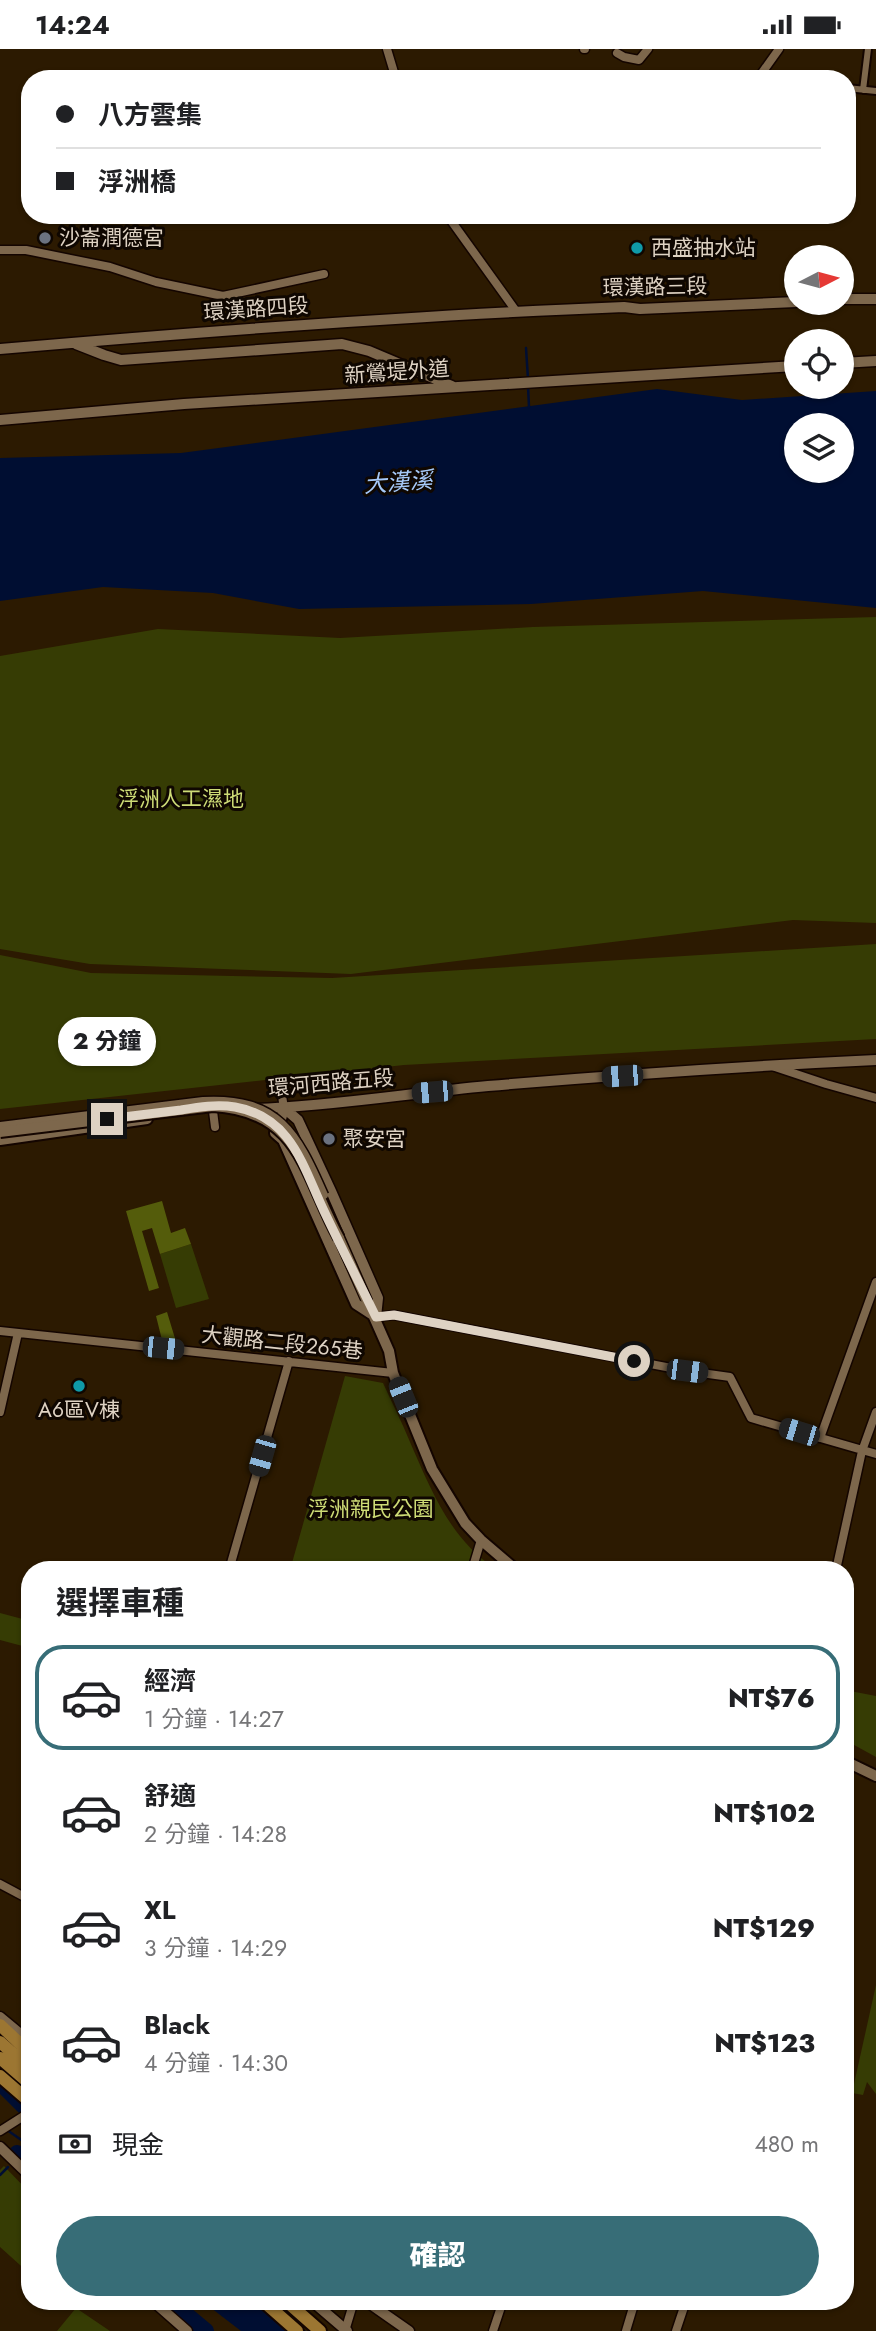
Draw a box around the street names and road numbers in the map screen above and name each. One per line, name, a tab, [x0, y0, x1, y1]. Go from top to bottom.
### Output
street label: 環漢路三段	[602, 271, 708, 303]
street label: 環漢路四段	[203, 290, 309, 328]
street label: 新鶯堤外道	[344, 353, 450, 391]
street label: 環河西路五段	[267, 1063, 395, 1103]
street label: 大觀路二段265巷	[200, 1320, 364, 1366]

